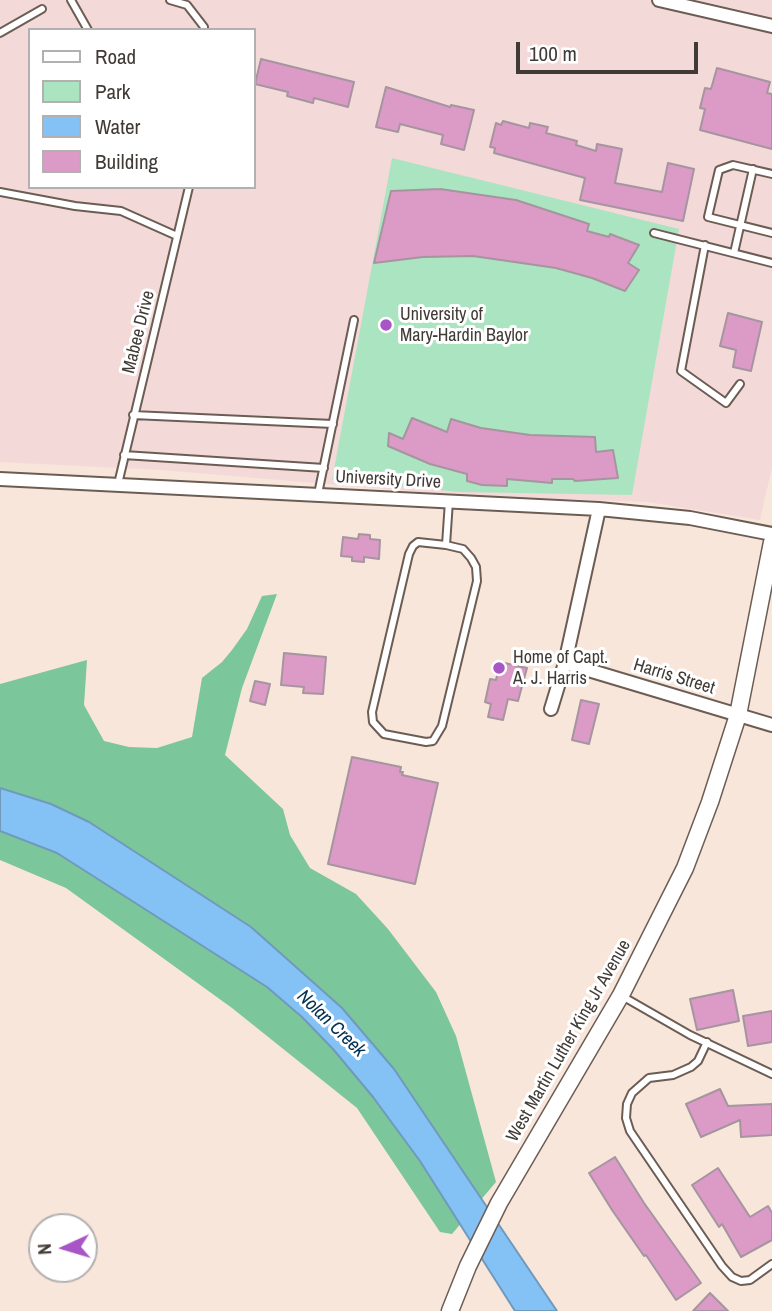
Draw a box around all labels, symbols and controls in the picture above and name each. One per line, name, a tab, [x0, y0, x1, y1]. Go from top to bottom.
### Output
legend	[28, 28, 256, 189]
scale bar	[520, 28, 702, 72]
text: 100 m	[529, 39, 577, 68]
text: Road	[95, 42, 136, 71]
text: Park	[95, 77, 130, 106]
text: Water	[95, 112, 140, 141]
text: Building	[95, 147, 158, 176]
street label: Mabee Drive	[118, 288, 160, 376]
place label: University of Mary-Hardin Baylor	[400, 304, 528, 346]
marker: University of Mary-Hardin Baylor	[378, 317, 394, 333]
street label: University Drive	[335, 466, 441, 494]
place label: Home of Capt. A. J. Harris	[513, 647, 608, 690]
street label: Harris Street	[631, 654, 717, 700]
marker: Home of Capt. A. J. Harris	[491, 660, 507, 676]
street label: West Martin Luther King Jr Avenue	[502, 936, 636, 1146]
water label: Nolan Creek	[292, 986, 370, 1062]
north arrow	[28, 1213, 98, 1283]
text: N	[31, 1243, 57, 1256]

